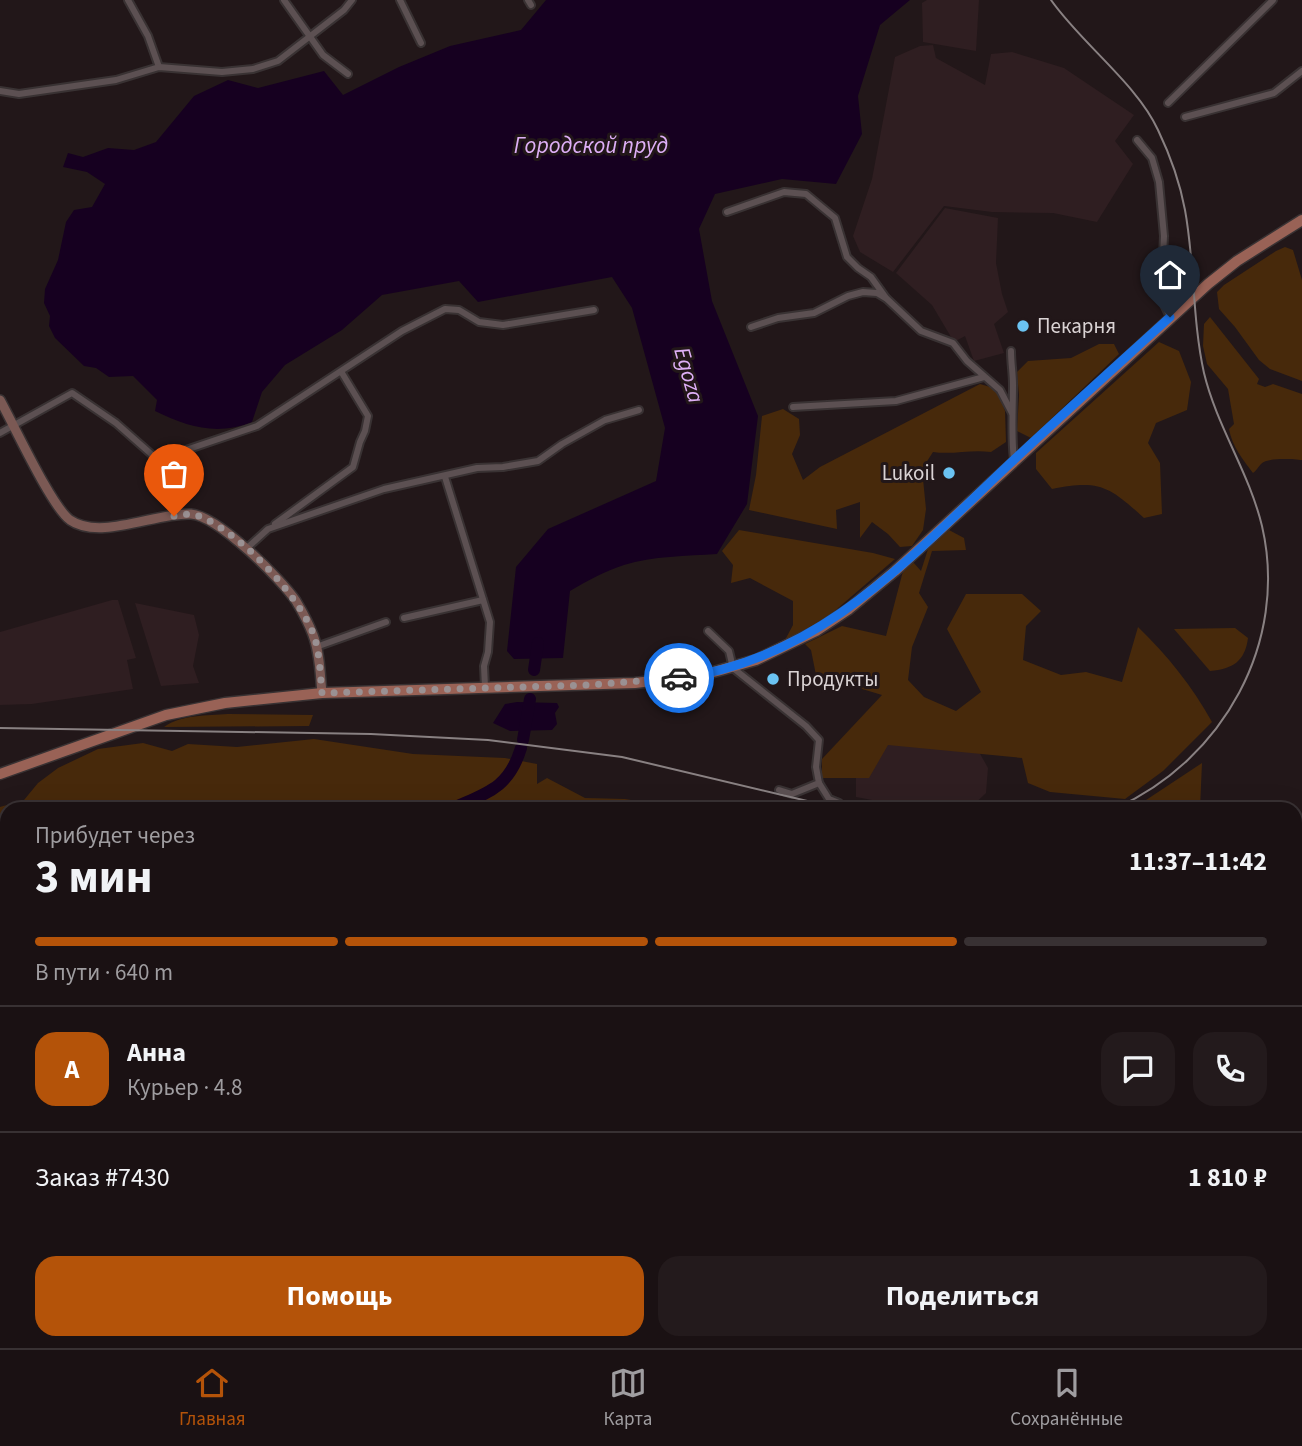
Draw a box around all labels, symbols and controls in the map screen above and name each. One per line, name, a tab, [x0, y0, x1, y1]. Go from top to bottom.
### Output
water label: Городской пруд	[514, 129, 668, 162]
pin	[1140, 245, 1200, 317]
icon: home	[1151, 256, 1189, 294]
place label: Пекарня	[1037, 311, 1116, 341]
marker: Пекарня	[1015, 318, 1031, 334]
water label: Egoza	[665, 343, 713, 407]
pin	[144, 444, 204, 516]
icon: bag	[155, 455, 193, 493]
place label: Lukoil	[882, 458, 935, 488]
marker: Lukoil	[941, 465, 957, 481]
courier	[644, 643, 714, 713]
icon: car	[660, 659, 698, 697]
place label: Продукты	[787, 664, 878, 694]
marker: Продукты	[765, 671, 781, 687]
text: Прибудет через	[35, 819, 195, 852]
text: 11:37–11:42	[1129, 843, 1267, 880]
text: 3 мин	[35, 845, 152, 910]
text: В пути · 640 m	[35, 956, 173, 989]
button: chat	[1101, 1032, 1175, 1106]
button: phone	[1193, 1032, 1267, 1106]
text: Анна	[127, 1034, 186, 1071]
text: А	[65, 1051, 79, 1088]
text: Курьер · 4.8	[127, 1071, 242, 1104]
text: Заказ #7430	[35, 1159, 170, 1196]
text: 1 810 ₽	[1188, 1159, 1267, 1196]
button: Помощь	[35, 1256, 644, 1336]
button: Поделиться	[658, 1256, 1267, 1336]
tab: Главная	[179, 1364, 246, 1433]
tab: Карта	[604, 1364, 652, 1433]
tab: Сохранённые	[1010, 1364, 1123, 1433]

